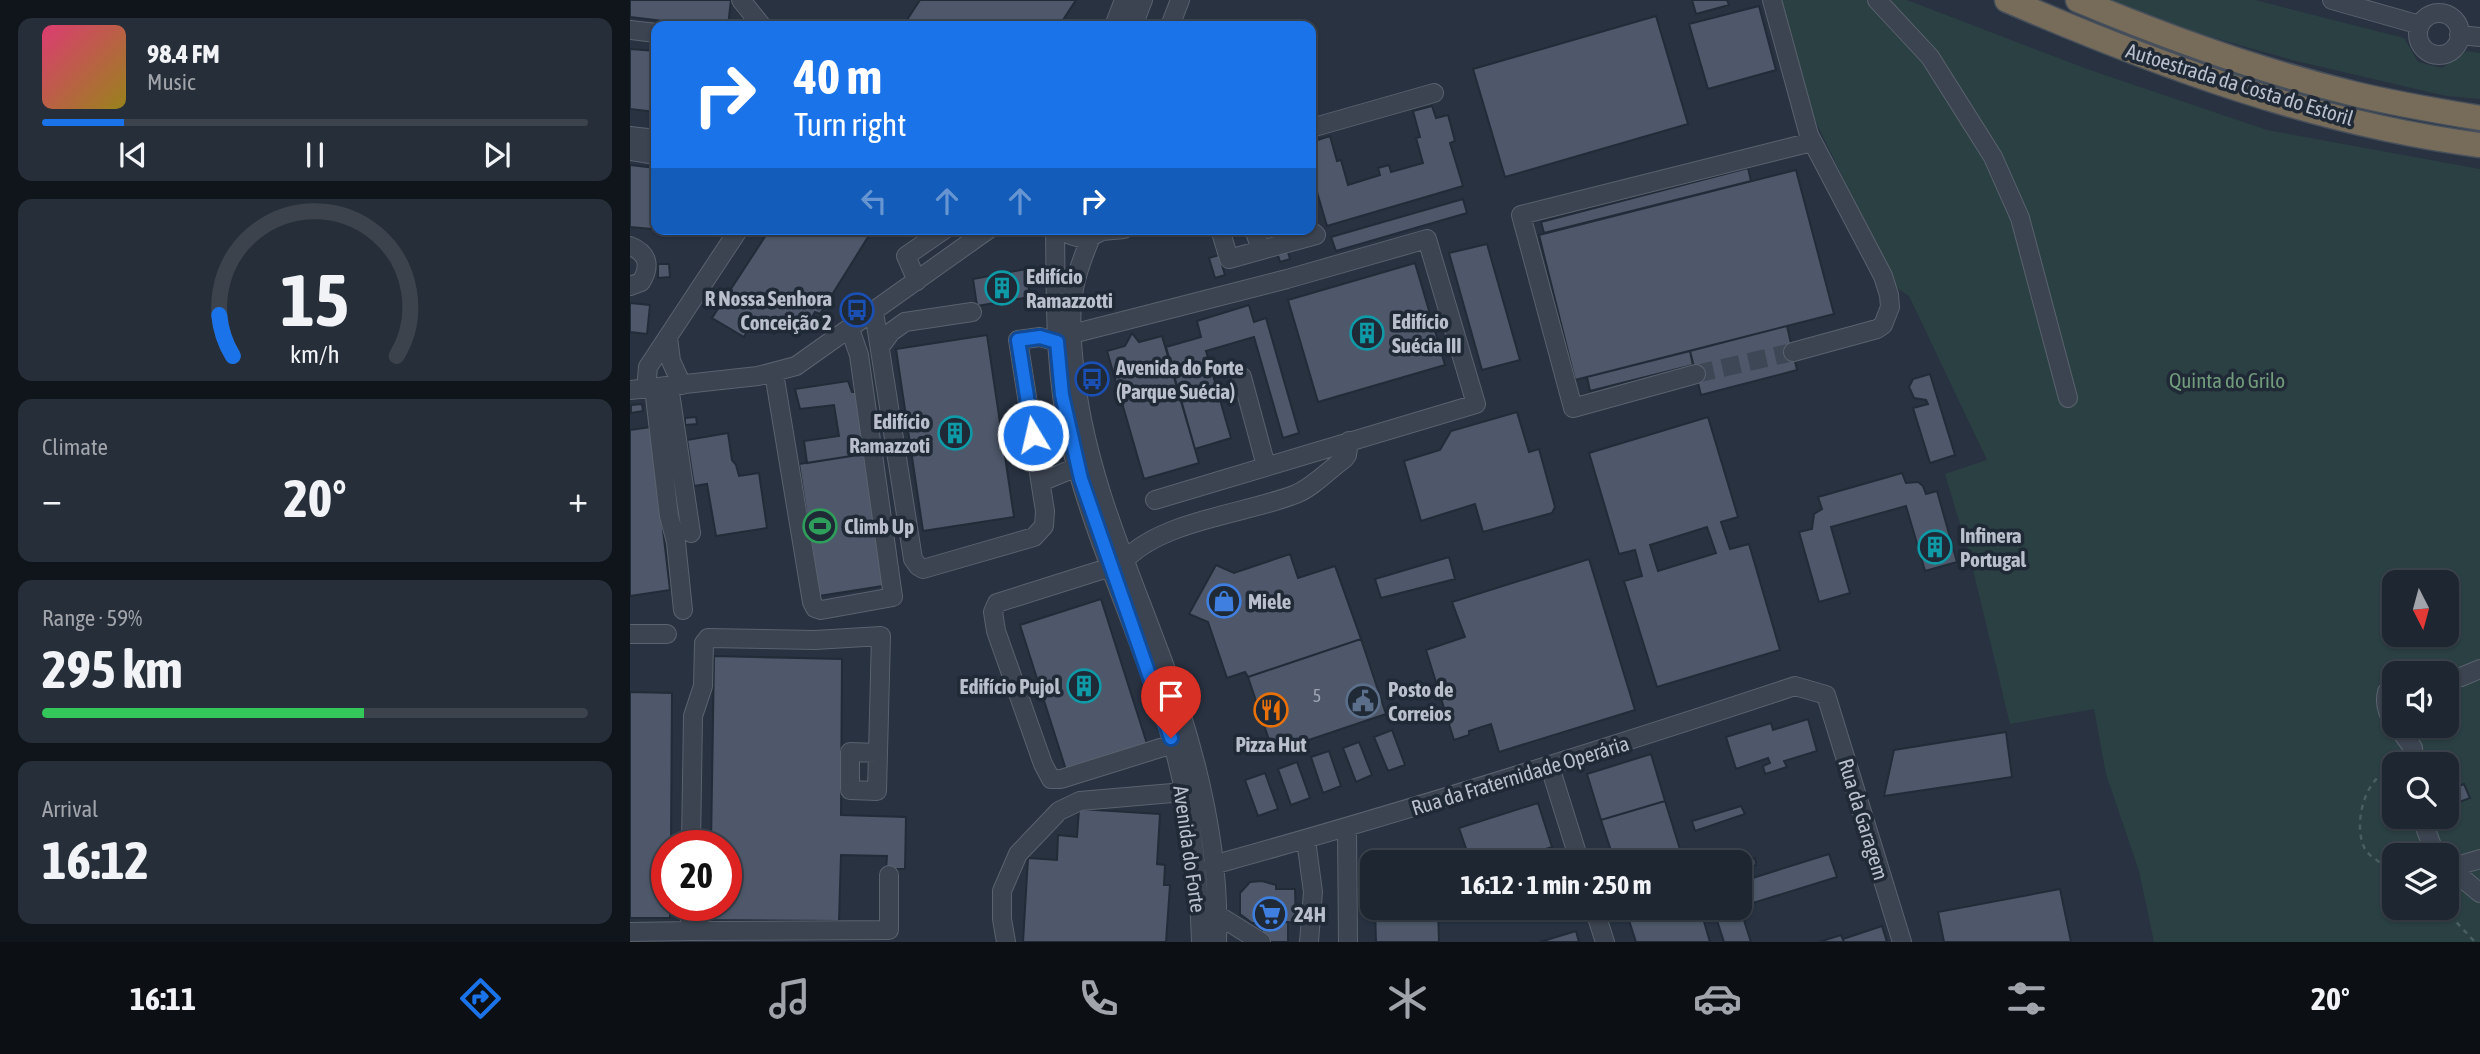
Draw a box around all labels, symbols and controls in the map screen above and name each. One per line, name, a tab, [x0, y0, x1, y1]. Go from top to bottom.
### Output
street label: Autoestrada da Costa do Estoril	[2123, 38, 2357, 130]
text: 98.4 FM	[147, 39, 220, 69]
text: 40 m	[794, 48, 882, 104]
icon: right	[679, 49, 770, 140]
text: Music	[147, 69, 195, 95]
text: Turn right	[794, 106, 907, 143]
icon: previous	[114, 136, 152, 174]
icon: pause	[296, 136, 334, 174]
icon: next	[478, 136, 516, 174]
icon: left	[855, 182, 893, 220]
icon: ahead	[928, 182, 966, 220]
icon: ahead	[1001, 182, 1039, 220]
icon: right	[1074, 182, 1112, 220]
text: 15	[281, 258, 349, 341]
place label: Edifício Ramazzotti	[1026, 264, 1113, 312]
building icon: Edifício Ramazzotti	[983, 269, 1021, 307]
place label: R Nossa Senhora Conceição 2	[705, 286, 832, 334]
bus stop icon: R Nossa Senhora Conceição 2	[838, 291, 876, 329]
place label: Edifício Suécia III	[1392, 309, 1462, 357]
building icon: Edifício Suécia III	[1348, 314, 1386, 352]
text: km/h	[290, 340, 340, 368]
place label: Avenida do Forte (Parque Suécia)	[1115, 355, 1244, 403]
bus stop icon: Avenida do Forte (Parque Suécia)	[1073, 360, 1111, 398]
park label: Quinta do Grilo	[2169, 368, 2285, 392]
position arrow	[996, 398, 1070, 472]
place label: Edifício Ramazzoti	[849, 409, 930, 457]
building icon: Edifício Ramazzoti	[936, 414, 974, 452]
text: Climate	[42, 434, 108, 460]
text: 20°	[283, 468, 347, 528]
text: −	[42, 477, 62, 520]
text: +	[568, 477, 588, 520]
sports icon: Climb Up	[801, 507, 839, 545]
place label: Climb Up	[844, 514, 914, 538]
place label: Infinera Portugal	[1960, 523, 2027, 571]
building icon: Infinera Portugal	[1916, 528, 1954, 566]
north arrow	[2382, 570, 2459, 648]
map controls	[2382, 570, 2459, 920]
shop icon: Miele	[1205, 582, 1243, 620]
place label: Miele	[1248, 589, 1291, 613]
text: Range · 59%	[42, 605, 142, 631]
text: 295 km	[42, 639, 183, 699]
button: sound	[2382, 661, 2459, 738]
pin	[1141, 666, 1201, 738]
building icon: Edifício Pujol	[1065, 667, 1103, 705]
place label: Edifício Pujol	[960, 674, 1060, 698]
icon: arrive	[1152, 677, 1190, 715]
place label: Posto de Correios	[1388, 677, 1453, 725]
public building icon: Posto de Correios	[1344, 682, 1382, 720]
house number: 5	[1313, 685, 1321, 706]
restaurant icon: Pizza Hut	[1252, 691, 1290, 729]
street label: Rua da Fraternidade Operária	[1408, 730, 1632, 820]
place label: Pizza Hut	[1235, 732, 1307, 756]
button: search	[2382, 752, 2459, 829]
street label: Rua da Garagem	[1834, 755, 1894, 883]
street label: Avenida do Forte	[1169, 784, 1211, 914]
text: Arrival	[42, 796, 98, 822]
text: 16:12	[42, 830, 149, 890]
speed limit sign: 20	[651, 830, 742, 921]
button: layers	[2382, 843, 2459, 920]
text: 16:12 · 1 min · 250 m	[1461, 870, 1651, 900]
supermarket icon: 24H	[1251, 895, 1289, 933]
place label: 24H	[1294, 902, 1326, 926]
icon: directions	[456, 974, 505, 1023]
icon: music	[765, 974, 814, 1023]
icon: phone	[1074, 974, 1123, 1023]
icon: climate	[1383, 974, 1432, 1023]
icon: car	[1693, 974, 1742, 1023]
icon: filters	[2002, 974, 2051, 1023]
text: 16:11	[130, 980, 196, 1017]
text: 20°	[2311, 980, 2350, 1017]

